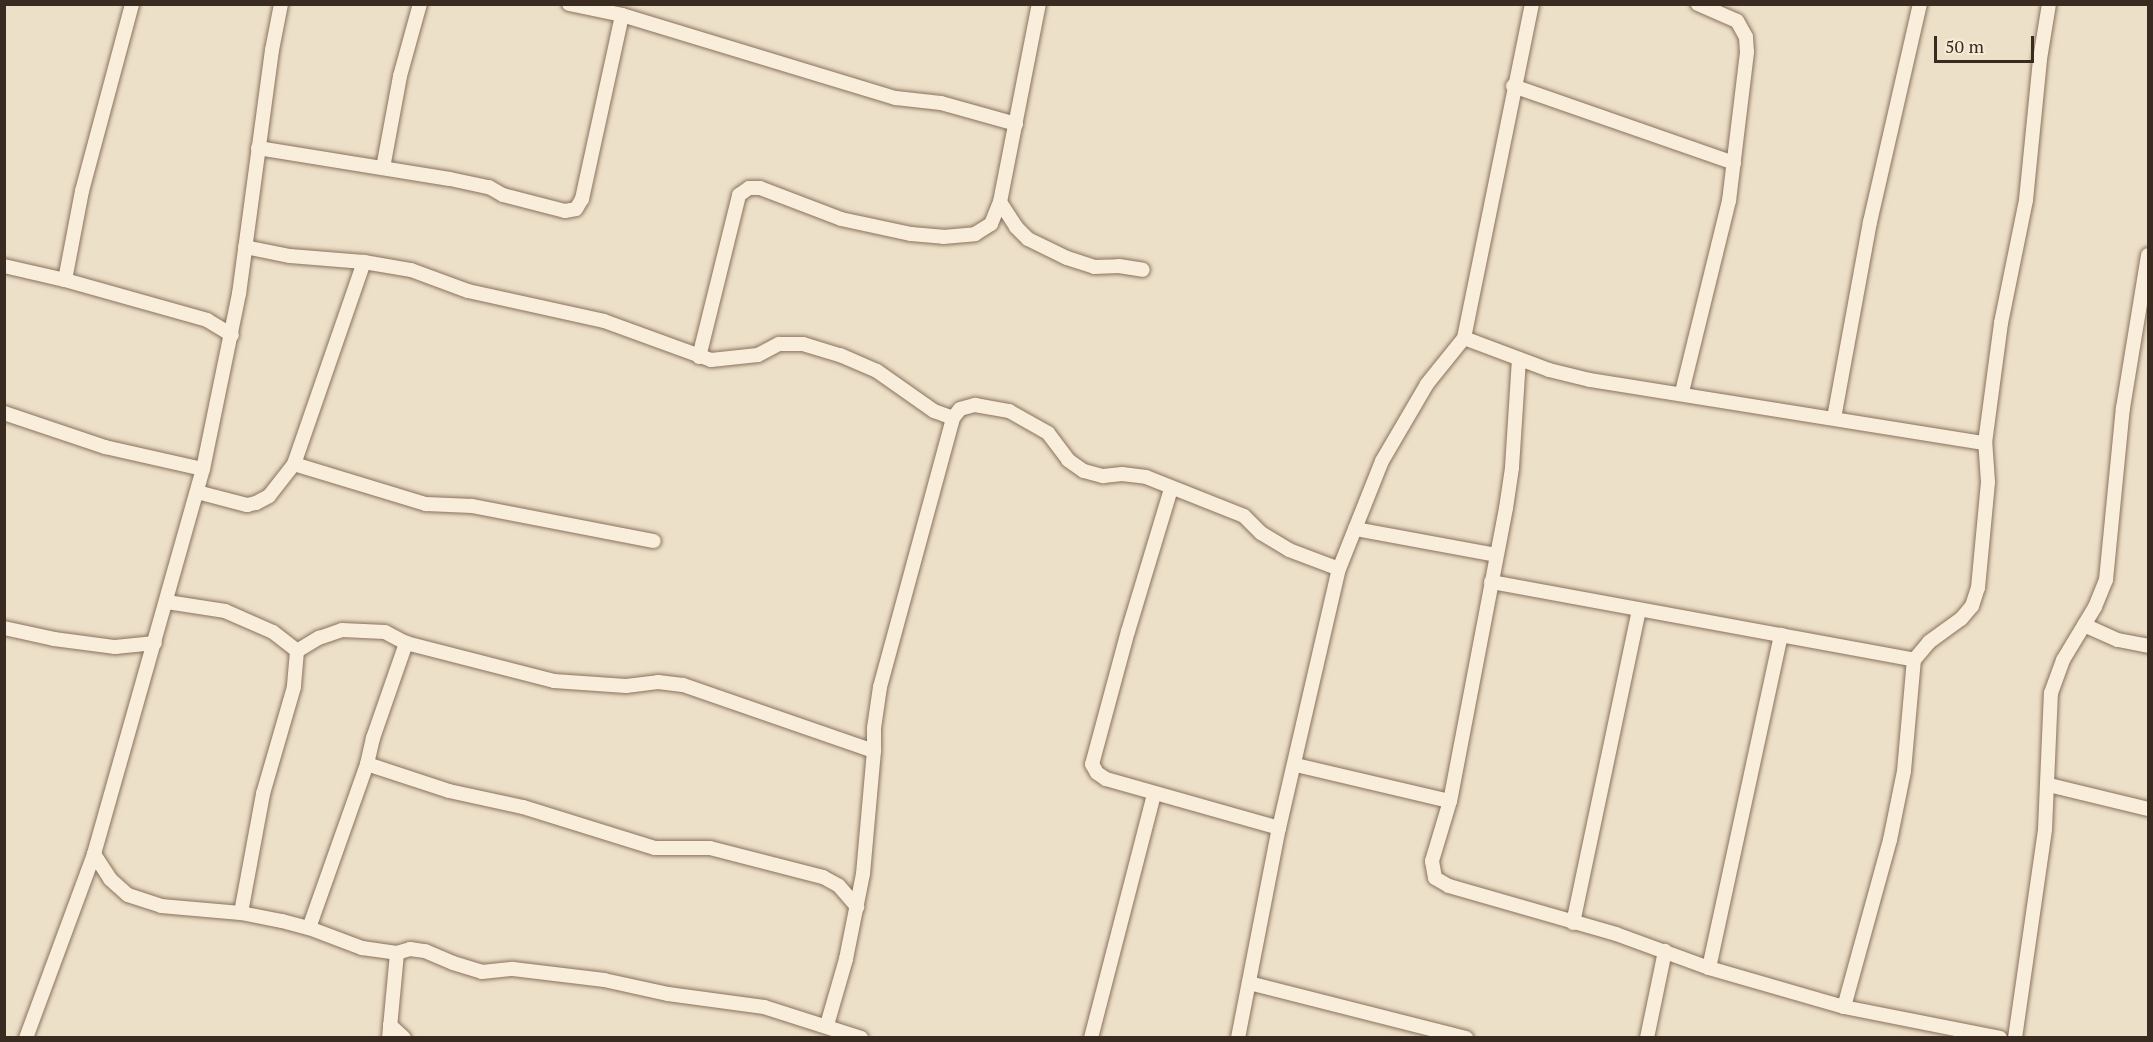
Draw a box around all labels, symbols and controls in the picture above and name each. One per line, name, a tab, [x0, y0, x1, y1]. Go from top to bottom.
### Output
scale bar	[1937, 24, 2038, 62]
text: 50 m	[1945, 34, 1984, 58]

